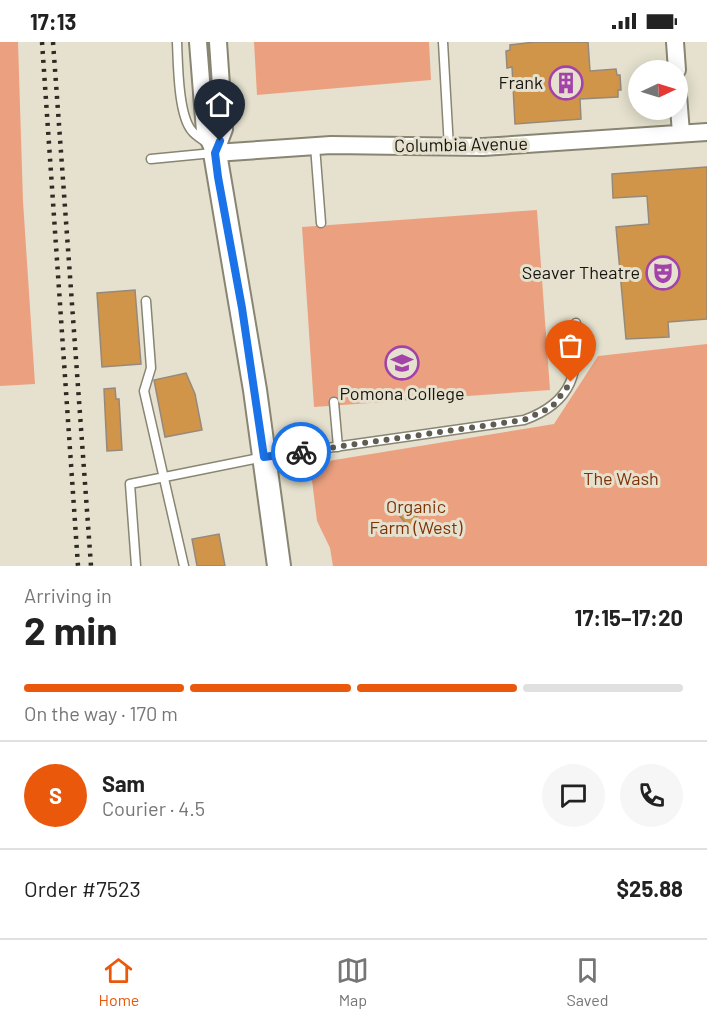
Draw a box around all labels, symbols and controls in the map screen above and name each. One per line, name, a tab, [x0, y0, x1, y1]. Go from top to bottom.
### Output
text: 17:13	[30, 8, 76, 34]
north arrow	[628, 60, 688, 120]
map controls	[628, 60, 688, 120]
building icon: Frank	[548, 65, 584, 101]
place label: Frank	[499, 71, 543, 93]
pin	[194, 79, 245, 141]
icon: home	[203, 88, 236, 121]
street label: Columbia Avenue	[394, 132, 528, 156]
theatre icon: Seaver Theatre	[645, 255, 681, 291]
place label: Seaver Theatre	[522, 261, 640, 283]
pin	[545, 320, 596, 382]
icon: bag	[554, 329, 587, 362]
school or university icon: Pomona College	[384, 345, 420, 381]
place label: Pomona College	[339, 382, 465, 404]
courier	[271, 422, 331, 482]
icon: bike	[285, 436, 318, 469]
park label: The Wash	[583, 467, 659, 489]
park label: Organic Farm (West)	[370, 495, 463, 538]
text: Arriving in	[24, 583, 112, 607]
text: 17:15–17:20	[575, 604, 683, 630]
text: 2 min	[24, 606, 117, 653]
text: On the way · 170 m	[24, 701, 178, 725]
button: chat	[542, 764, 605, 827]
button: phone	[620, 764, 683, 827]
text: Sam	[102, 770, 145, 796]
text: S	[49, 782, 62, 808]
text: Courier · 4.5	[102, 796, 205, 820]
text: Order #7523	[24, 875, 141, 901]
text: $25.88	[616, 875, 683, 901]
tab: Home	[99, 954, 139, 1009]
tab: Map	[336, 954, 369, 1009]
tab: Saved	[566, 954, 608, 1009]

